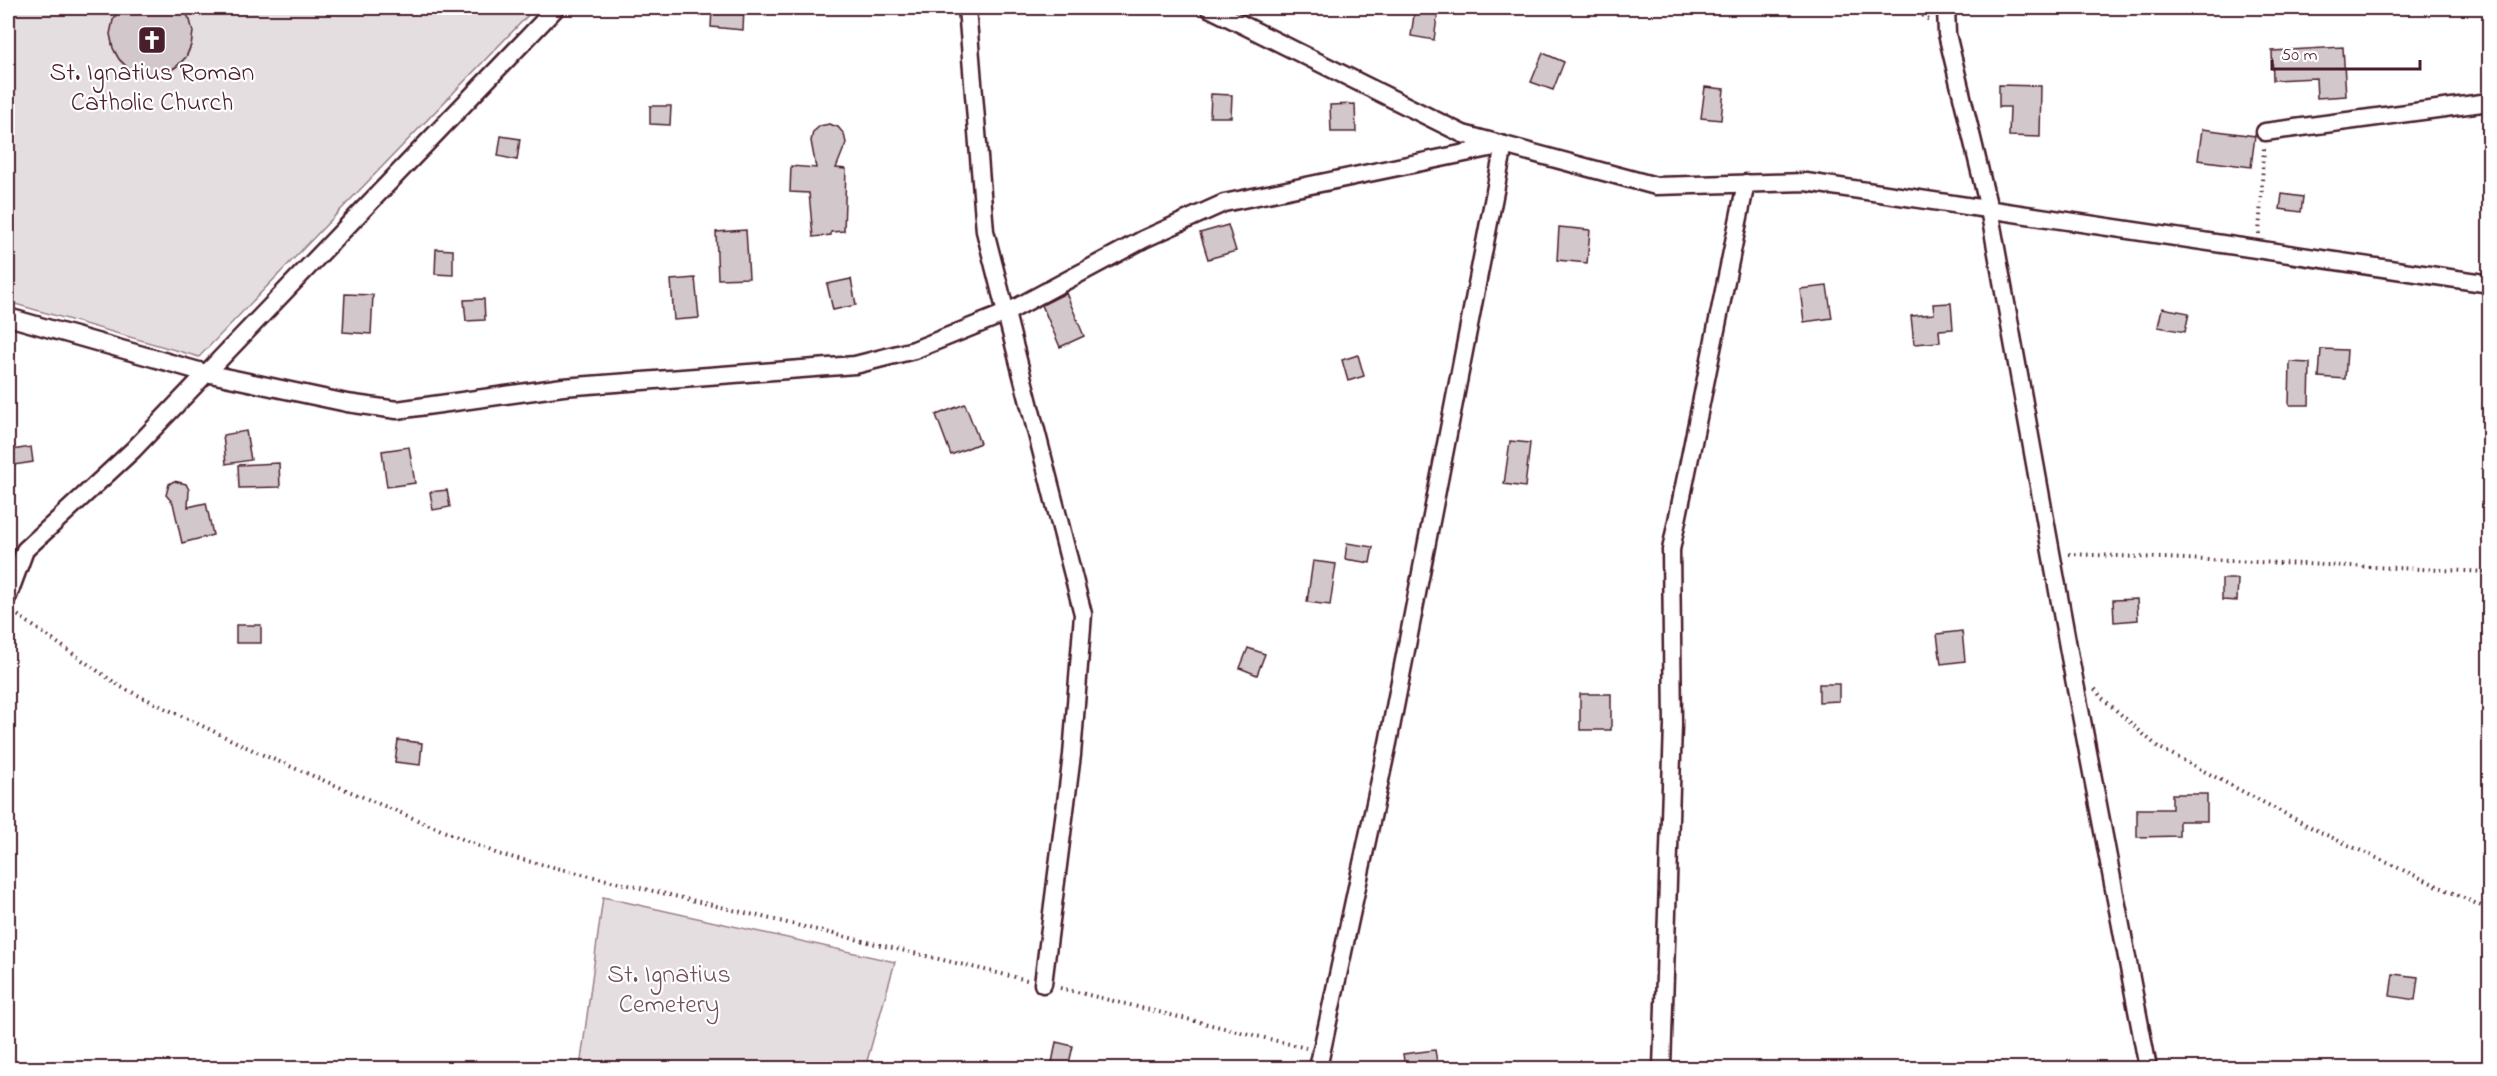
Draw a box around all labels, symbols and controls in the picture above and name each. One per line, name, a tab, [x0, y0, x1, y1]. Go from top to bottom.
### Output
church icon: St. Ignatius Roman Catholic Church	[136, 24, 168, 56]
scale bar	[2272, 33, 2420, 71]
text: 50 m	[2281, 43, 2318, 69]
place label: St. Ignatius Roman Catholic Church	[50, 55, 254, 123]
park label: St. Ignatius Cemetery	[607, 957, 731, 1025]

